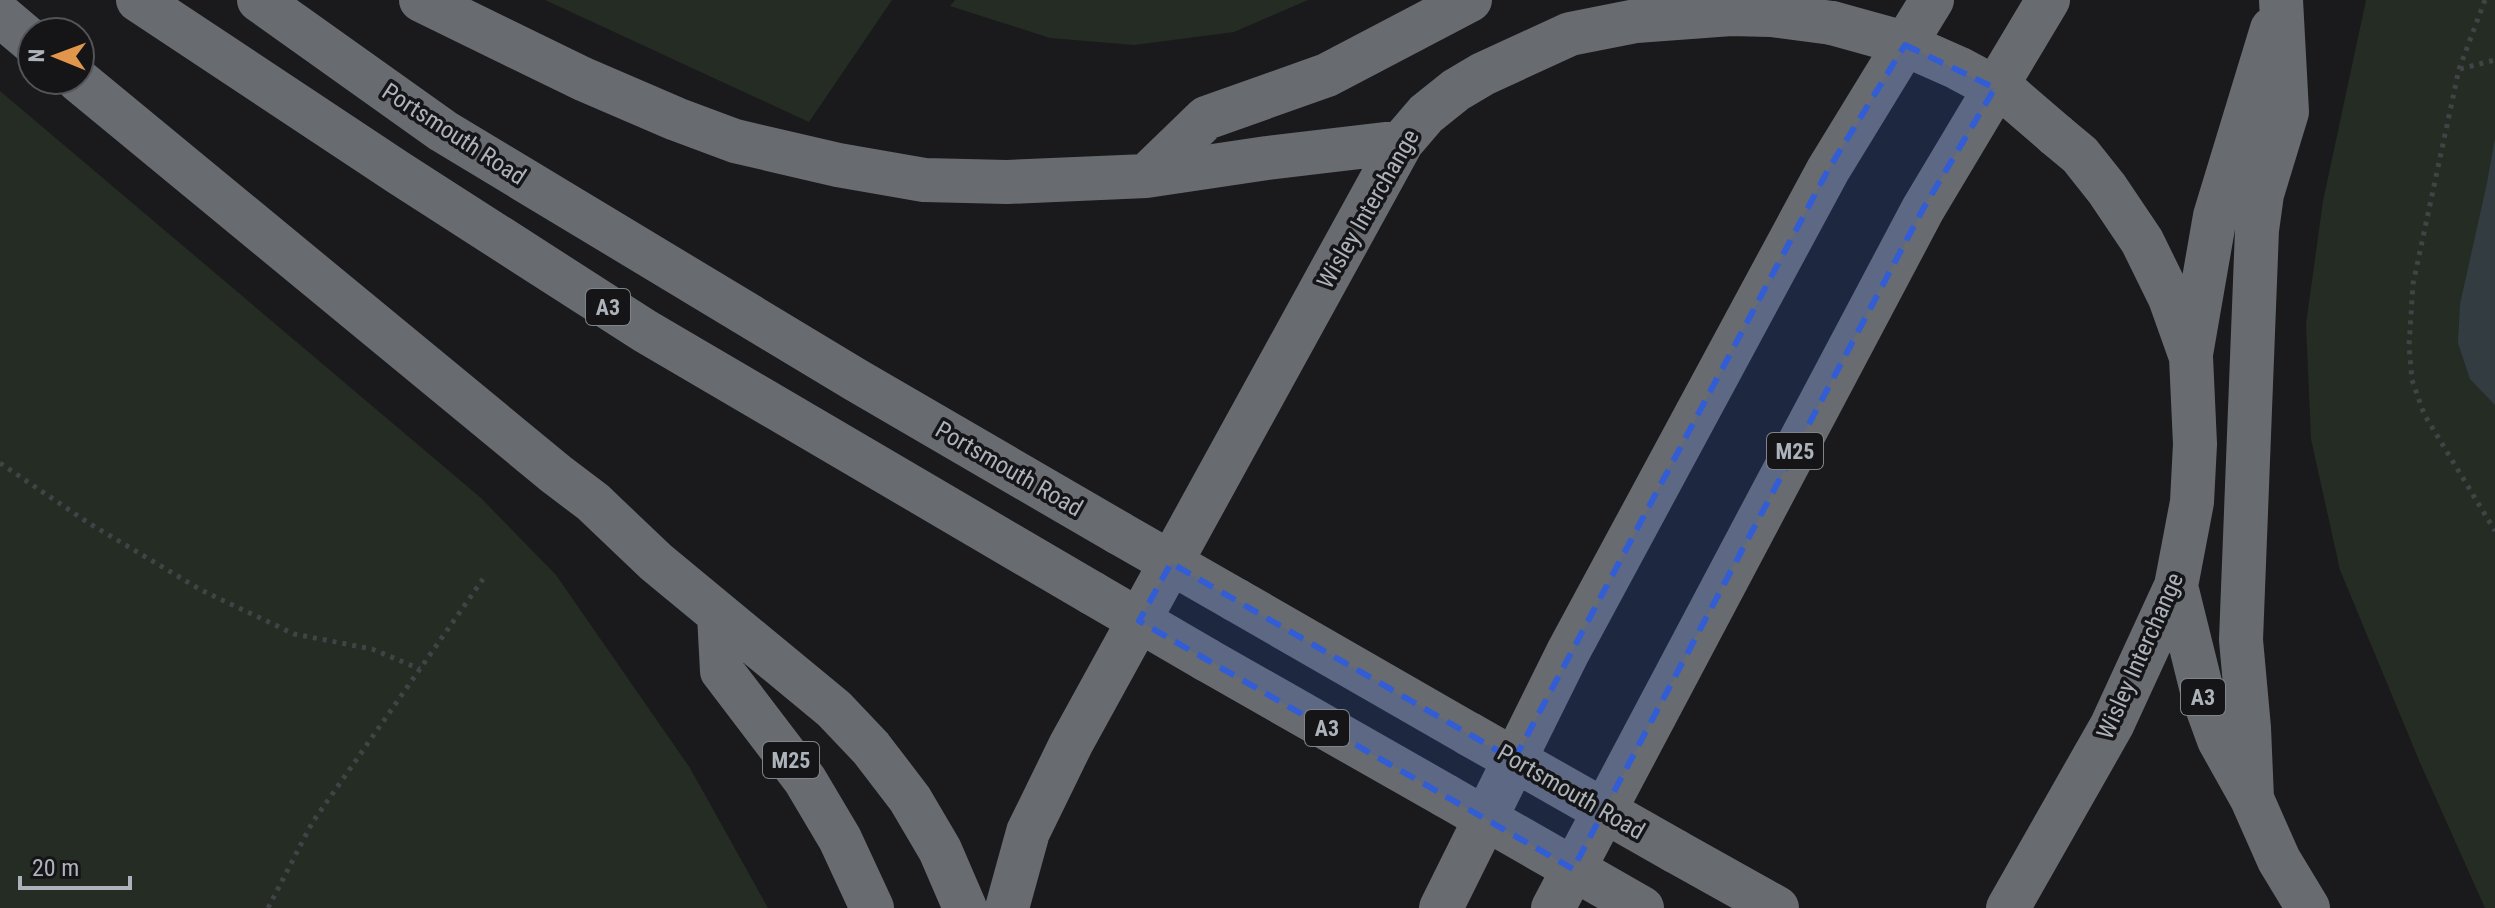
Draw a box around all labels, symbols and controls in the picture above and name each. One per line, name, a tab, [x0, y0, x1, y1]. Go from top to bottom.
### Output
north arrow	[16, 16, 96, 96]
text: N	[24, 49, 49, 63]
street label: Portsmouth Road	[377, 77, 531, 191]
street label: Wisley Interchange	[1311, 125, 1425, 293]
road number: A3	[586, 289, 630, 325]
street label: Portsmouth Road	[930, 416, 1088, 522]
road number: M25	[1767, 433, 1823, 469]
street label: Wisley Interchange	[2091, 569, 2189, 743]
road number: A3	[2181, 679, 2225, 715]
road number: A3	[1305, 710, 1349, 746]
street label: Portsmouth Road	[1492, 739, 1650, 845]
road number: M25	[763, 742, 819, 778]
scale bar	[20, 840, 130, 890]
text: 20 m	[32, 854, 79, 882]

